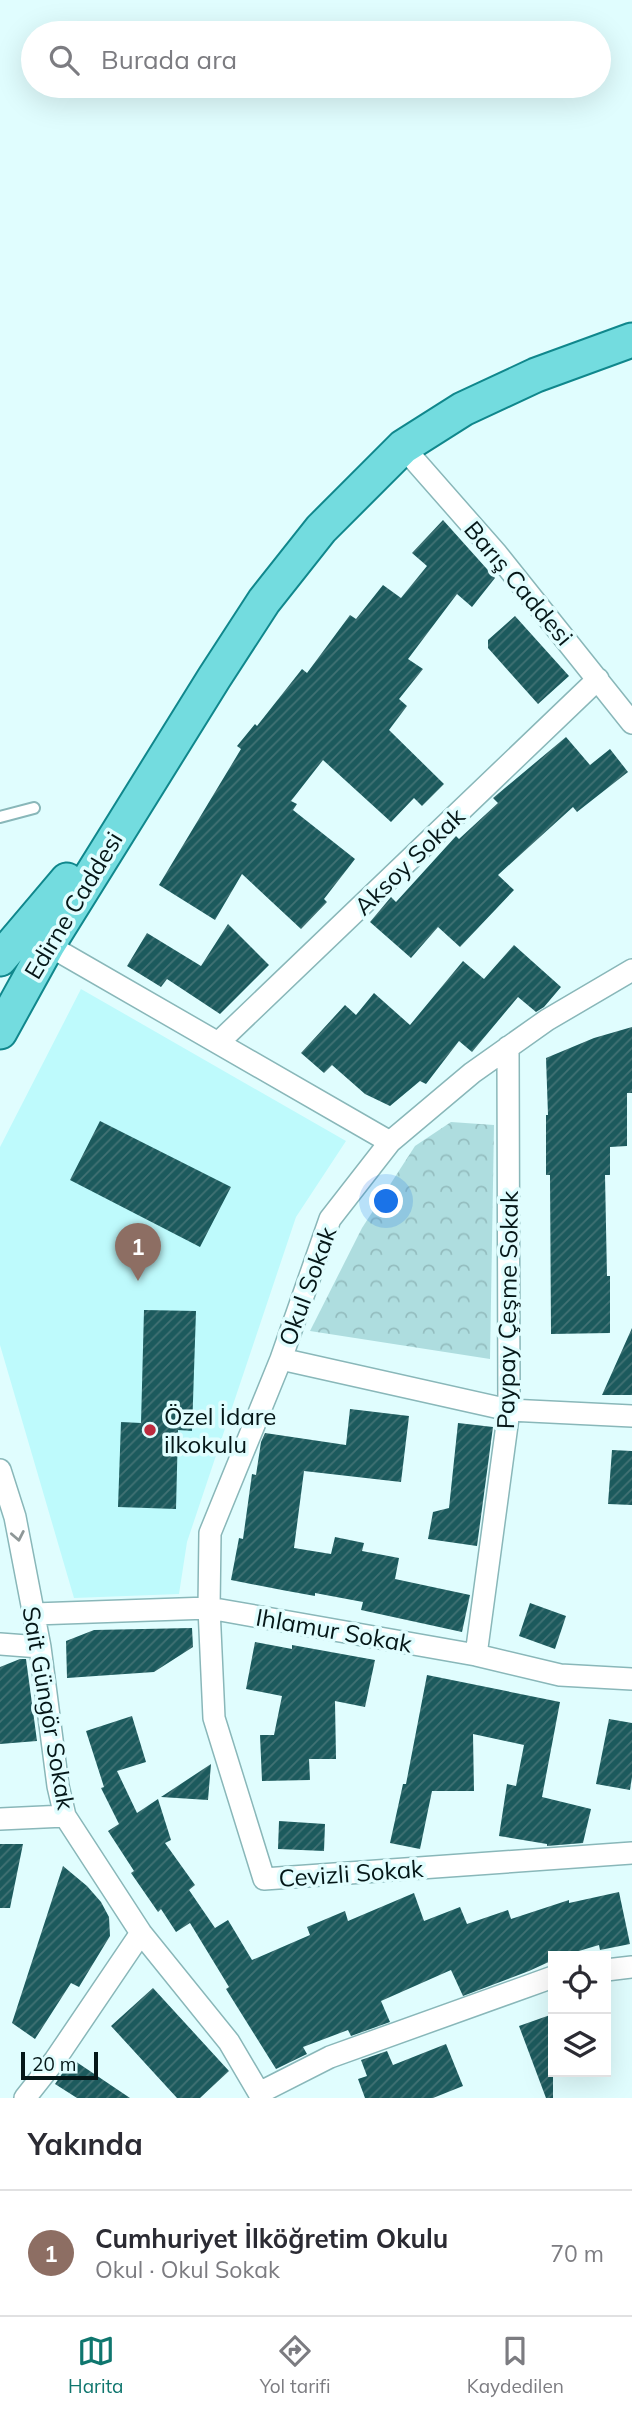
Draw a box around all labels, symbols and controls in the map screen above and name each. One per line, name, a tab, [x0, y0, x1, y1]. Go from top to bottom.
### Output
search box	[21, 21, 611, 98]
icon: search	[45, 41, 83, 79]
text: Burada ara	[101, 43, 237, 76]
street label: Barış Caddesi	[458, 515, 580, 651]
street label: Aksoy Sokak	[348, 800, 471, 921]
street label: Edirne Caddesi	[17, 826, 129, 984]
your location	[369, 1184, 403, 1218]
street label: Paypay Çeşme Sokak	[490, 1190, 524, 1429]
street label: Okul Sokak	[272, 1222, 343, 1350]
pin: 1	[115, 1223, 161, 1281]
place label: Özel İdare ilkokulu	[164, 1401, 276, 1459]
marker: Özel İdare ilkokulu	[142, 1422, 158, 1438]
one-way arrow	[10, 1530, 25, 1542]
street label: Ihlamur Sokak	[254, 1602, 415, 1659]
street label: Sait Güngör Sokak	[16, 1604, 82, 1813]
street label: Cevizli Sokak	[278, 1853, 425, 1893]
map controls	[548, 1951, 611, 2077]
button: locate	[548, 1951, 611, 2014]
button: layers	[548, 2014, 611, 2077]
scale bar	[21, 2049, 98, 2081]
text: 20 m	[32, 2052, 76, 2076]
text: Yakında	[28, 2125, 143, 2163]
text: Cumhuriyet İlköğretim Okulu	[95, 2222, 448, 2255]
text: 1	[44, 2239, 58, 2268]
text: 70 m	[550, 2239, 604, 2268]
text: Okul · Okul Sokak	[95, 2255, 280, 2284]
tab: Harita	[68, 2332, 124, 2398]
tab: Yol tarifi	[260, 2332, 331, 2398]
tab: Kaydedilen	[467, 2332, 564, 2398]

